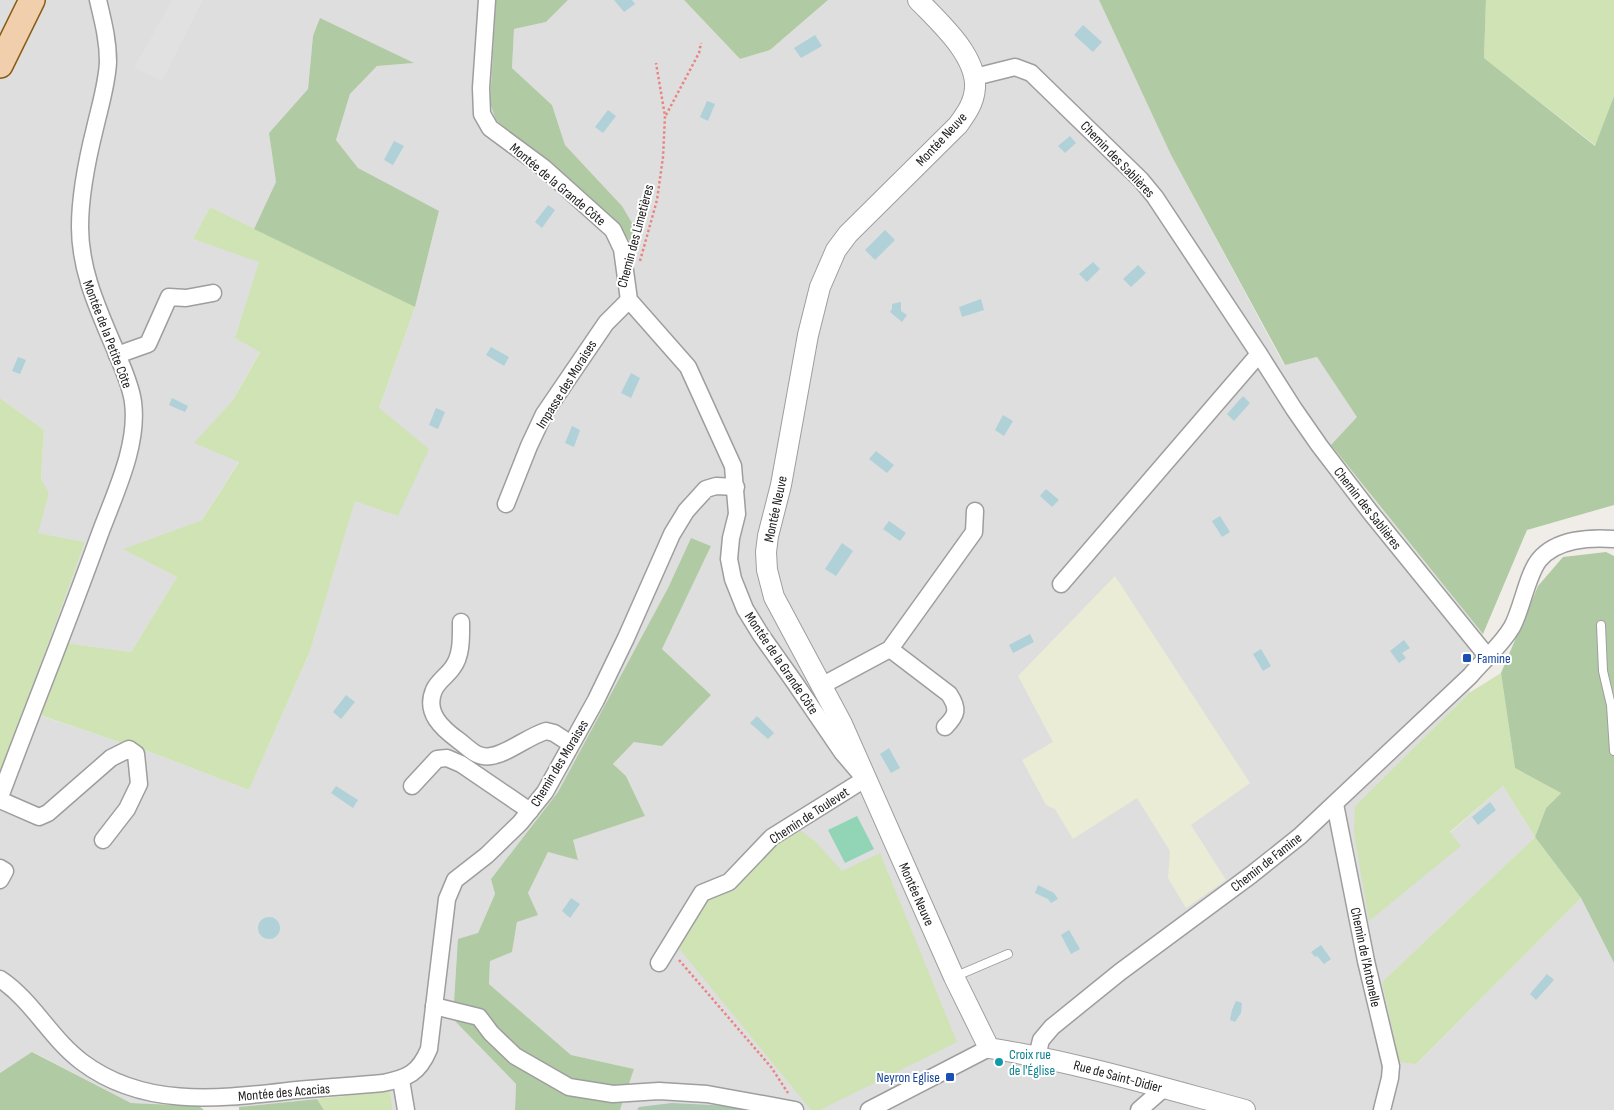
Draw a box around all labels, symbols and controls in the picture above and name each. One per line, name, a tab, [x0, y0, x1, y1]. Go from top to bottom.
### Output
street label: Montée Neuve	[912, 109, 971, 170]
street label: Chemin des Sablières	[1077, 118, 1158, 201]
street label: Montée de la Grande Côte	[506, 139, 609, 229]
street label: Chemin des Limetières	[614, 183, 657, 290]
street label: Montée de la Petite Côte	[79, 278, 136, 391]
street label: Impasse des Moraises	[532, 337, 600, 432]
street label: Chemin des Sablières	[1330, 464, 1405, 553]
street label: Montée Neuve	[760, 474, 791, 544]
street label: Montée de la Grande Côte	[741, 609, 822, 718]
place label: Famine	[1477, 650, 1511, 667]
marker: Famine	[1461, 652, 1473, 664]
street label: Chemin des Moraises	[527, 717, 592, 810]
street label: Chemin de Toulevet	[766, 783, 852, 848]
street label: Chemin de Famine	[1227, 829, 1305, 895]
street label: Montée Neuve	[895, 860, 938, 928]
street label: Chemin de l'Antonelle	[1347, 906, 1384, 1009]
place label: Croix rue de l'Église	[1009, 1046, 1055, 1079]
marker: Croix rue de l'Église	[993, 1056, 1005, 1068]
street label: Rue de Saint-Didier	[1072, 1057, 1164, 1096]
place label: Neyron Eglise	[877, 1069, 940, 1086]
marker: Neyron Eglise	[944, 1071, 956, 1083]
street label: Montée des Acacias	[237, 1080, 331, 1105]

